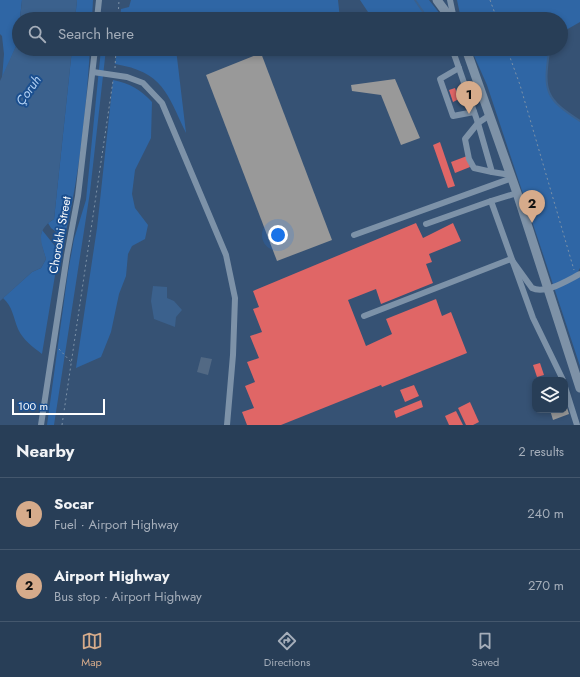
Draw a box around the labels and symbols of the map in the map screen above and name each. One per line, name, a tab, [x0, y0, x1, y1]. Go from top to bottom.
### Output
water label: Çoruh	[11, 71, 46, 109]
pin: 1	[456, 81, 482, 114]
pin: 2	[519, 190, 545, 223]
street label: Chorokhi Street	[44, 195, 76, 275]
your location	[268, 225, 288, 245]
scale bar	[12, 397, 105, 416]

